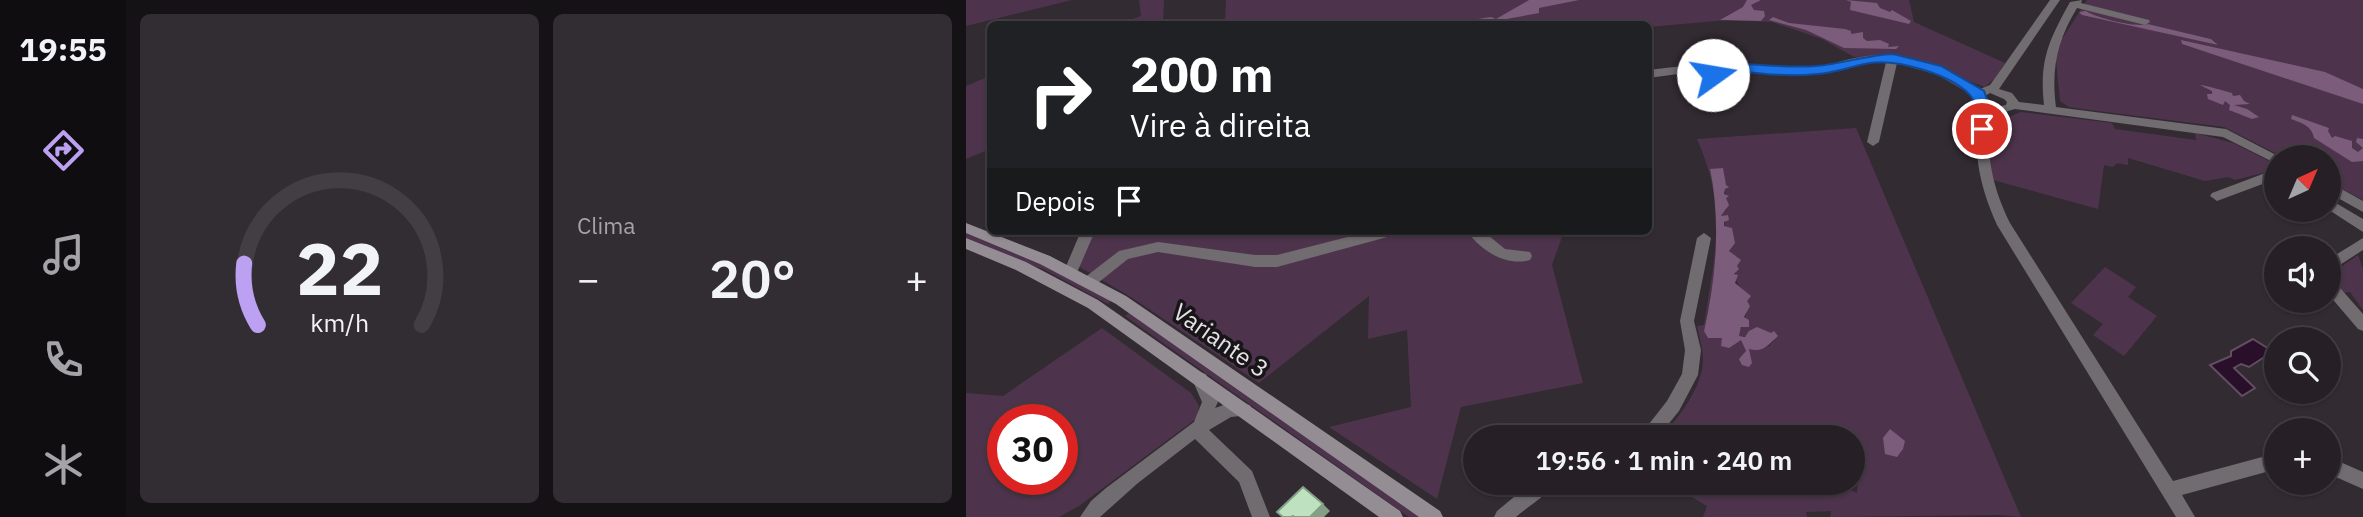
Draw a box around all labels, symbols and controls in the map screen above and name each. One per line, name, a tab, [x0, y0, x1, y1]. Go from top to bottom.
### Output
text: 19:55	[19, 28, 107, 70]
position arrow	[1676, 38, 1750, 112]
text: 200 m	[1130, 42, 1274, 105]
icon: right	[1015, 49, 1106, 140]
pin	[1952, 99, 2012, 159]
text: Vire à direita	[1130, 104, 1311, 146]
icon: arrive	[1963, 110, 2001, 148]
icon: directions	[39, 126, 88, 175]
north arrow	[2264, 145, 2342, 222]
map controls	[2264, 145, 2341, 495]
icon: arrive	[1110, 182, 1148, 220]
text: Depois	[1015, 184, 1096, 218]
text: Clima	[577, 210, 636, 240]
text: 22	[296, 220, 383, 315]
icon: music	[39, 230, 88, 279]
button: sound	[2264, 236, 2341, 313]
text: 20°	[709, 245, 796, 312]
text: −	[577, 254, 600, 303]
text: +	[905, 254, 928, 303]
street label: Variante 3	[1167, 295, 1275, 385]
text: km/h	[310, 305, 369, 338]
button: search	[2264, 327, 2341, 404]
icon: phone	[39, 335, 88, 384]
speed limit sign: 30	[987, 404, 1078, 495]
button: +	[2264, 418, 2341, 495]
icon: climate	[39, 440, 88, 489]
text: 19:56 · 1 min · 240 m	[1536, 443, 1792, 477]

